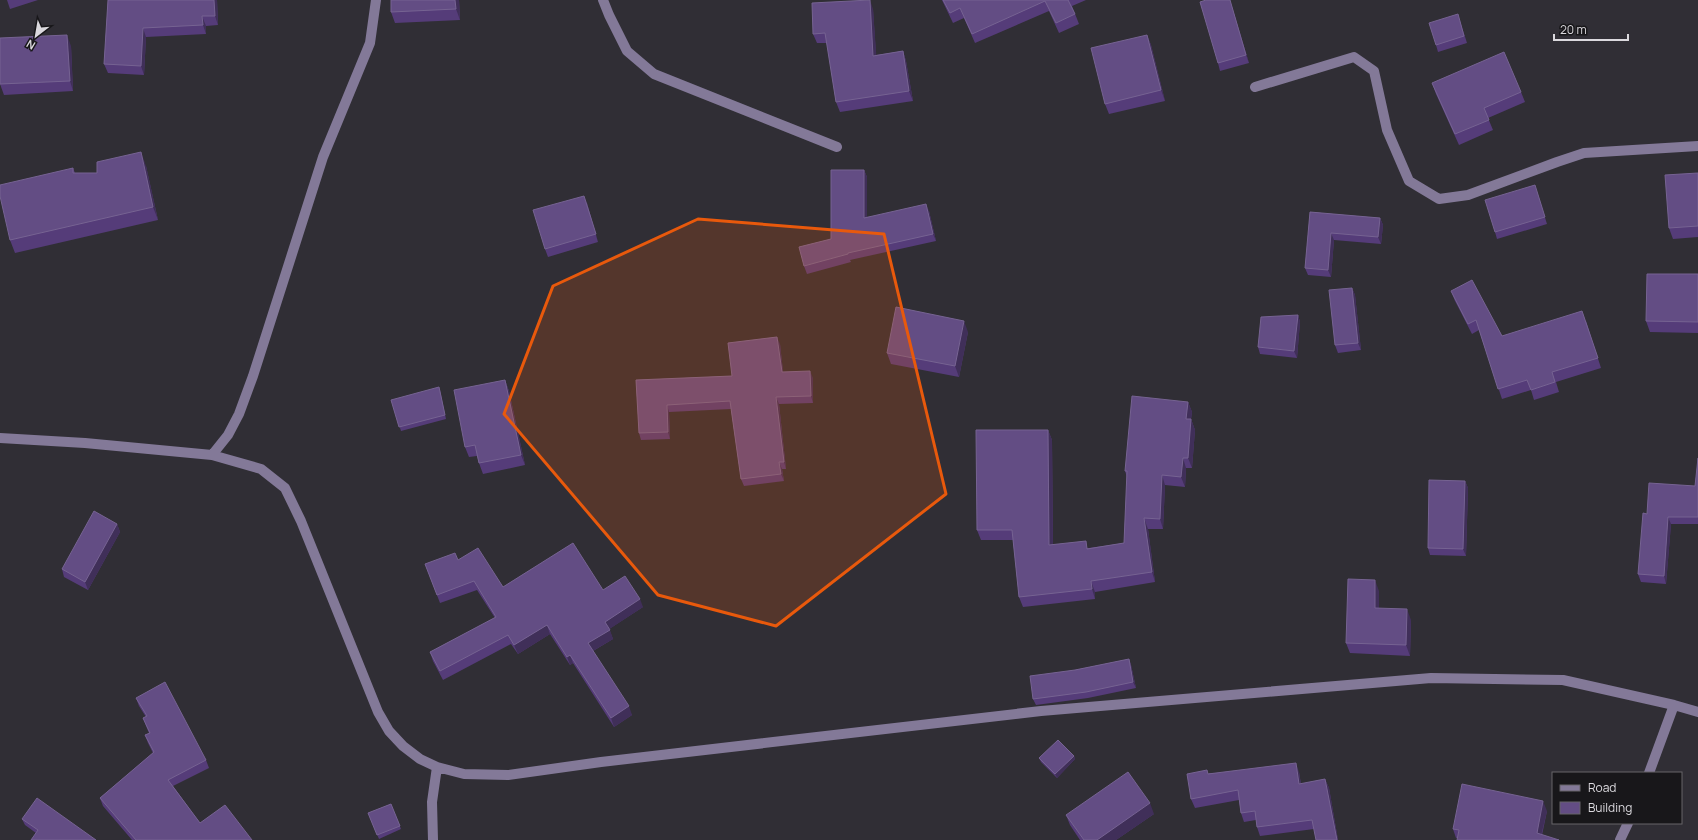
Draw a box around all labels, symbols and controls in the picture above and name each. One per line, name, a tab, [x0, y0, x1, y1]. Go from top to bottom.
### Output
north arrow	[16, 16, 56, 56]
scale bar	[1554, 16, 1628, 42]
text: 20 m	[1560, 21, 1587, 38]
text: N	[23, 36, 38, 53]
legend	[1552, 772, 1682, 824]
text: Road	[1588, 779, 1616, 796]
text: Building	[1588, 799, 1632, 816]

